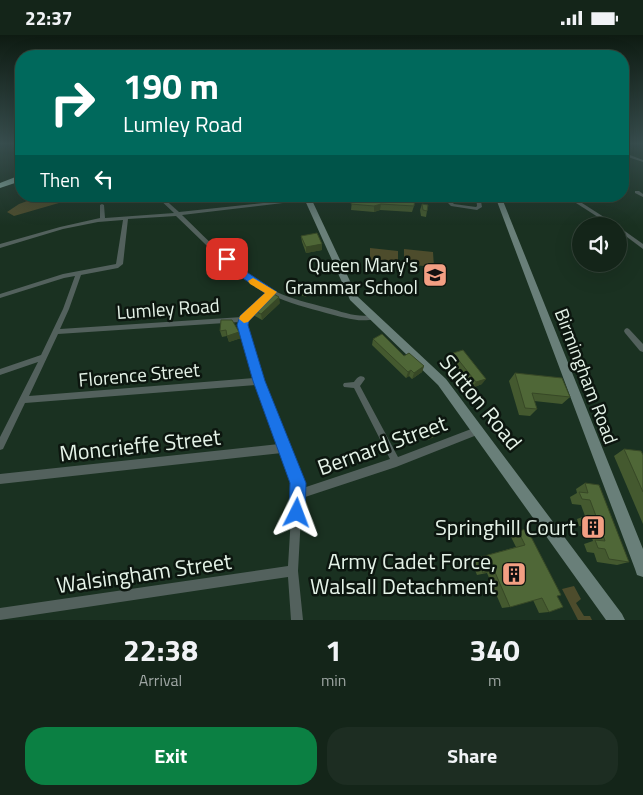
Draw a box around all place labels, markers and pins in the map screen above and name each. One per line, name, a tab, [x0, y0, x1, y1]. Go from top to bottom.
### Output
pin	[206, 238, 248, 280]
place label: Queen Mary's Grammar School	[285, 250, 418, 301]
school or university icon: Queen Mary's Grammar School	[422, 262, 448, 288]
place label: Springhill Court	[435, 510, 576, 544]
building icon: Springhill Court	[580, 514, 606, 540]
place label: Army Cadet Force, Walsall Detachment	[310, 544, 496, 603]
building icon: Army Cadet Force, Walsall Detachment	[501, 561, 527, 587]

